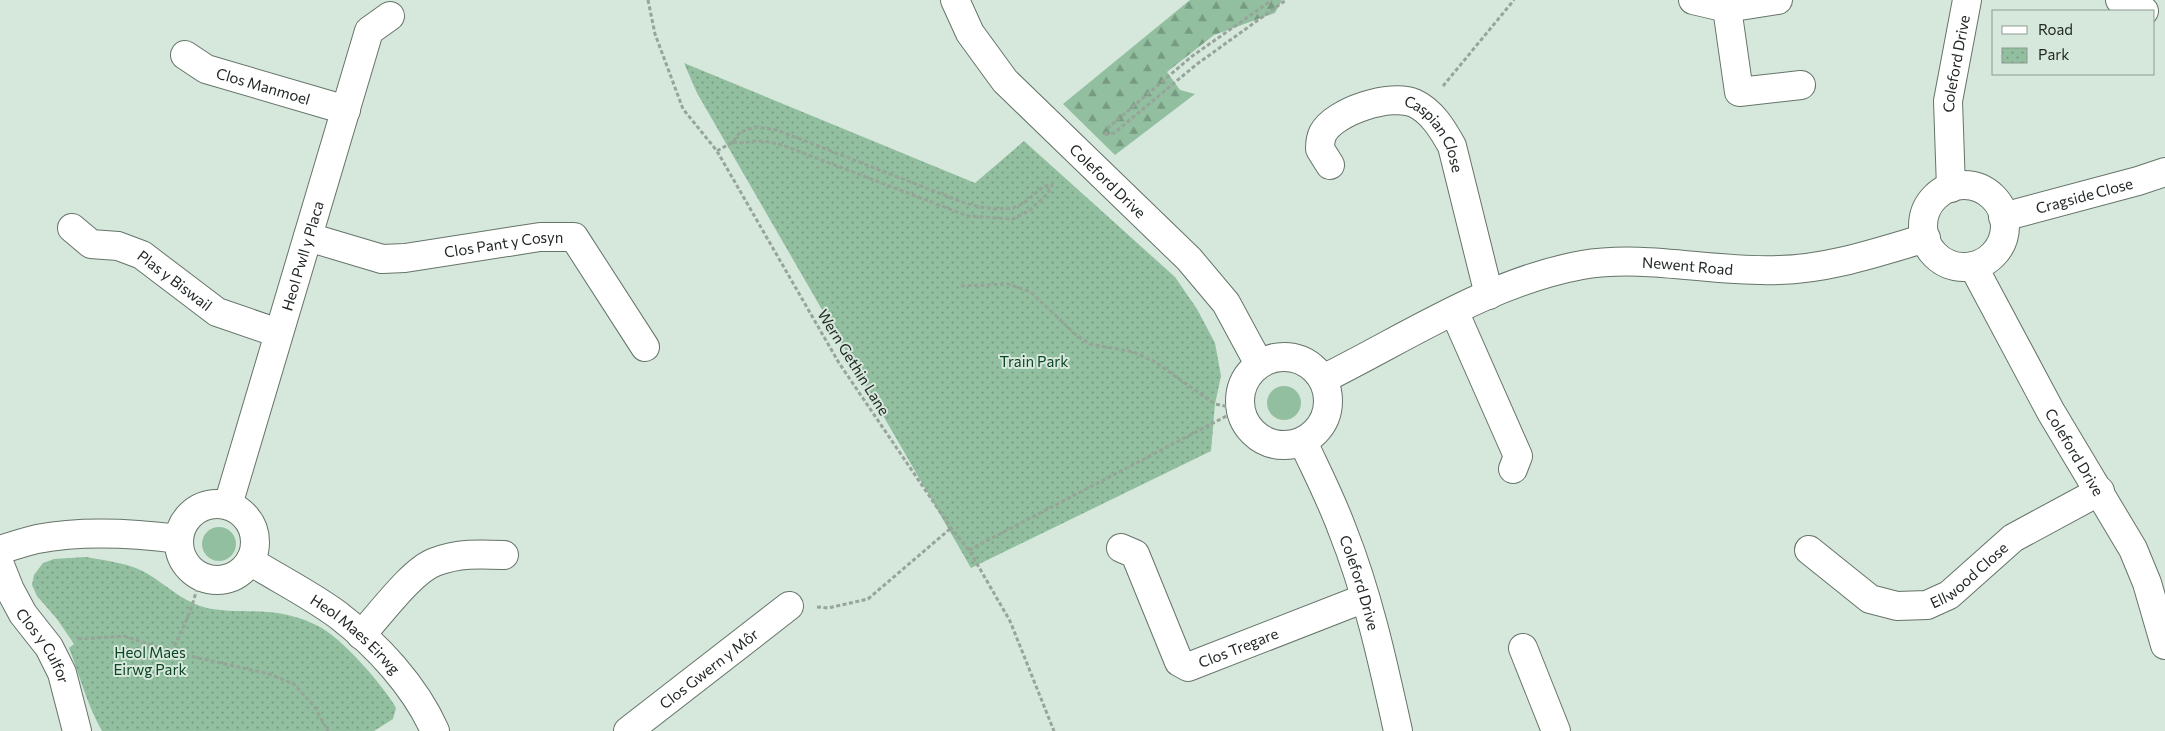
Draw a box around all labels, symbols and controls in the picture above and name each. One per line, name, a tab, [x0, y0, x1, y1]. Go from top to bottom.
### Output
legend	[1992, 10, 2155, 75]
street label: Coleford Drive	[1939, 13, 1973, 113]
text: Road	[2038, 20, 2073, 38]
text: Park	[2038, 45, 2069, 63]
street label: Clos Manmoel	[214, 64, 312, 108]
street label: Caspian Close	[1403, 92, 1467, 174]
street label: Coleford Drive	[1066, 140, 1150, 222]
street label: Cragside Close	[2034, 174, 2135, 217]
street label: Heol Pwll y Placa	[277, 199, 327, 313]
street label: Clos Pant y Cosyn	[443, 228, 563, 261]
street label: Plas y Biswail	[134, 246, 216, 314]
street label: Newent Road	[1642, 253, 1734, 278]
street label: Wern Gethin Lane	[814, 306, 894, 418]
park label: Train Park	[1000, 352, 1068, 370]
street label: Coleford Drive	[2042, 405, 2108, 499]
street label: Coleford Drive	[1336, 532, 1383, 632]
street label: Ellwood Close	[1927, 538, 2011, 611]
street label: Heol Maes Eirwg	[307, 590, 404, 678]
street label: Clos y Culfor	[13, 605, 73, 685]
street label: Clos Gwern y Môr	[656, 624, 762, 712]
street label: Clos Tregare	[1196, 624, 1281, 671]
park label: Heol Maes Eirwg Park	[113, 643, 187, 678]

